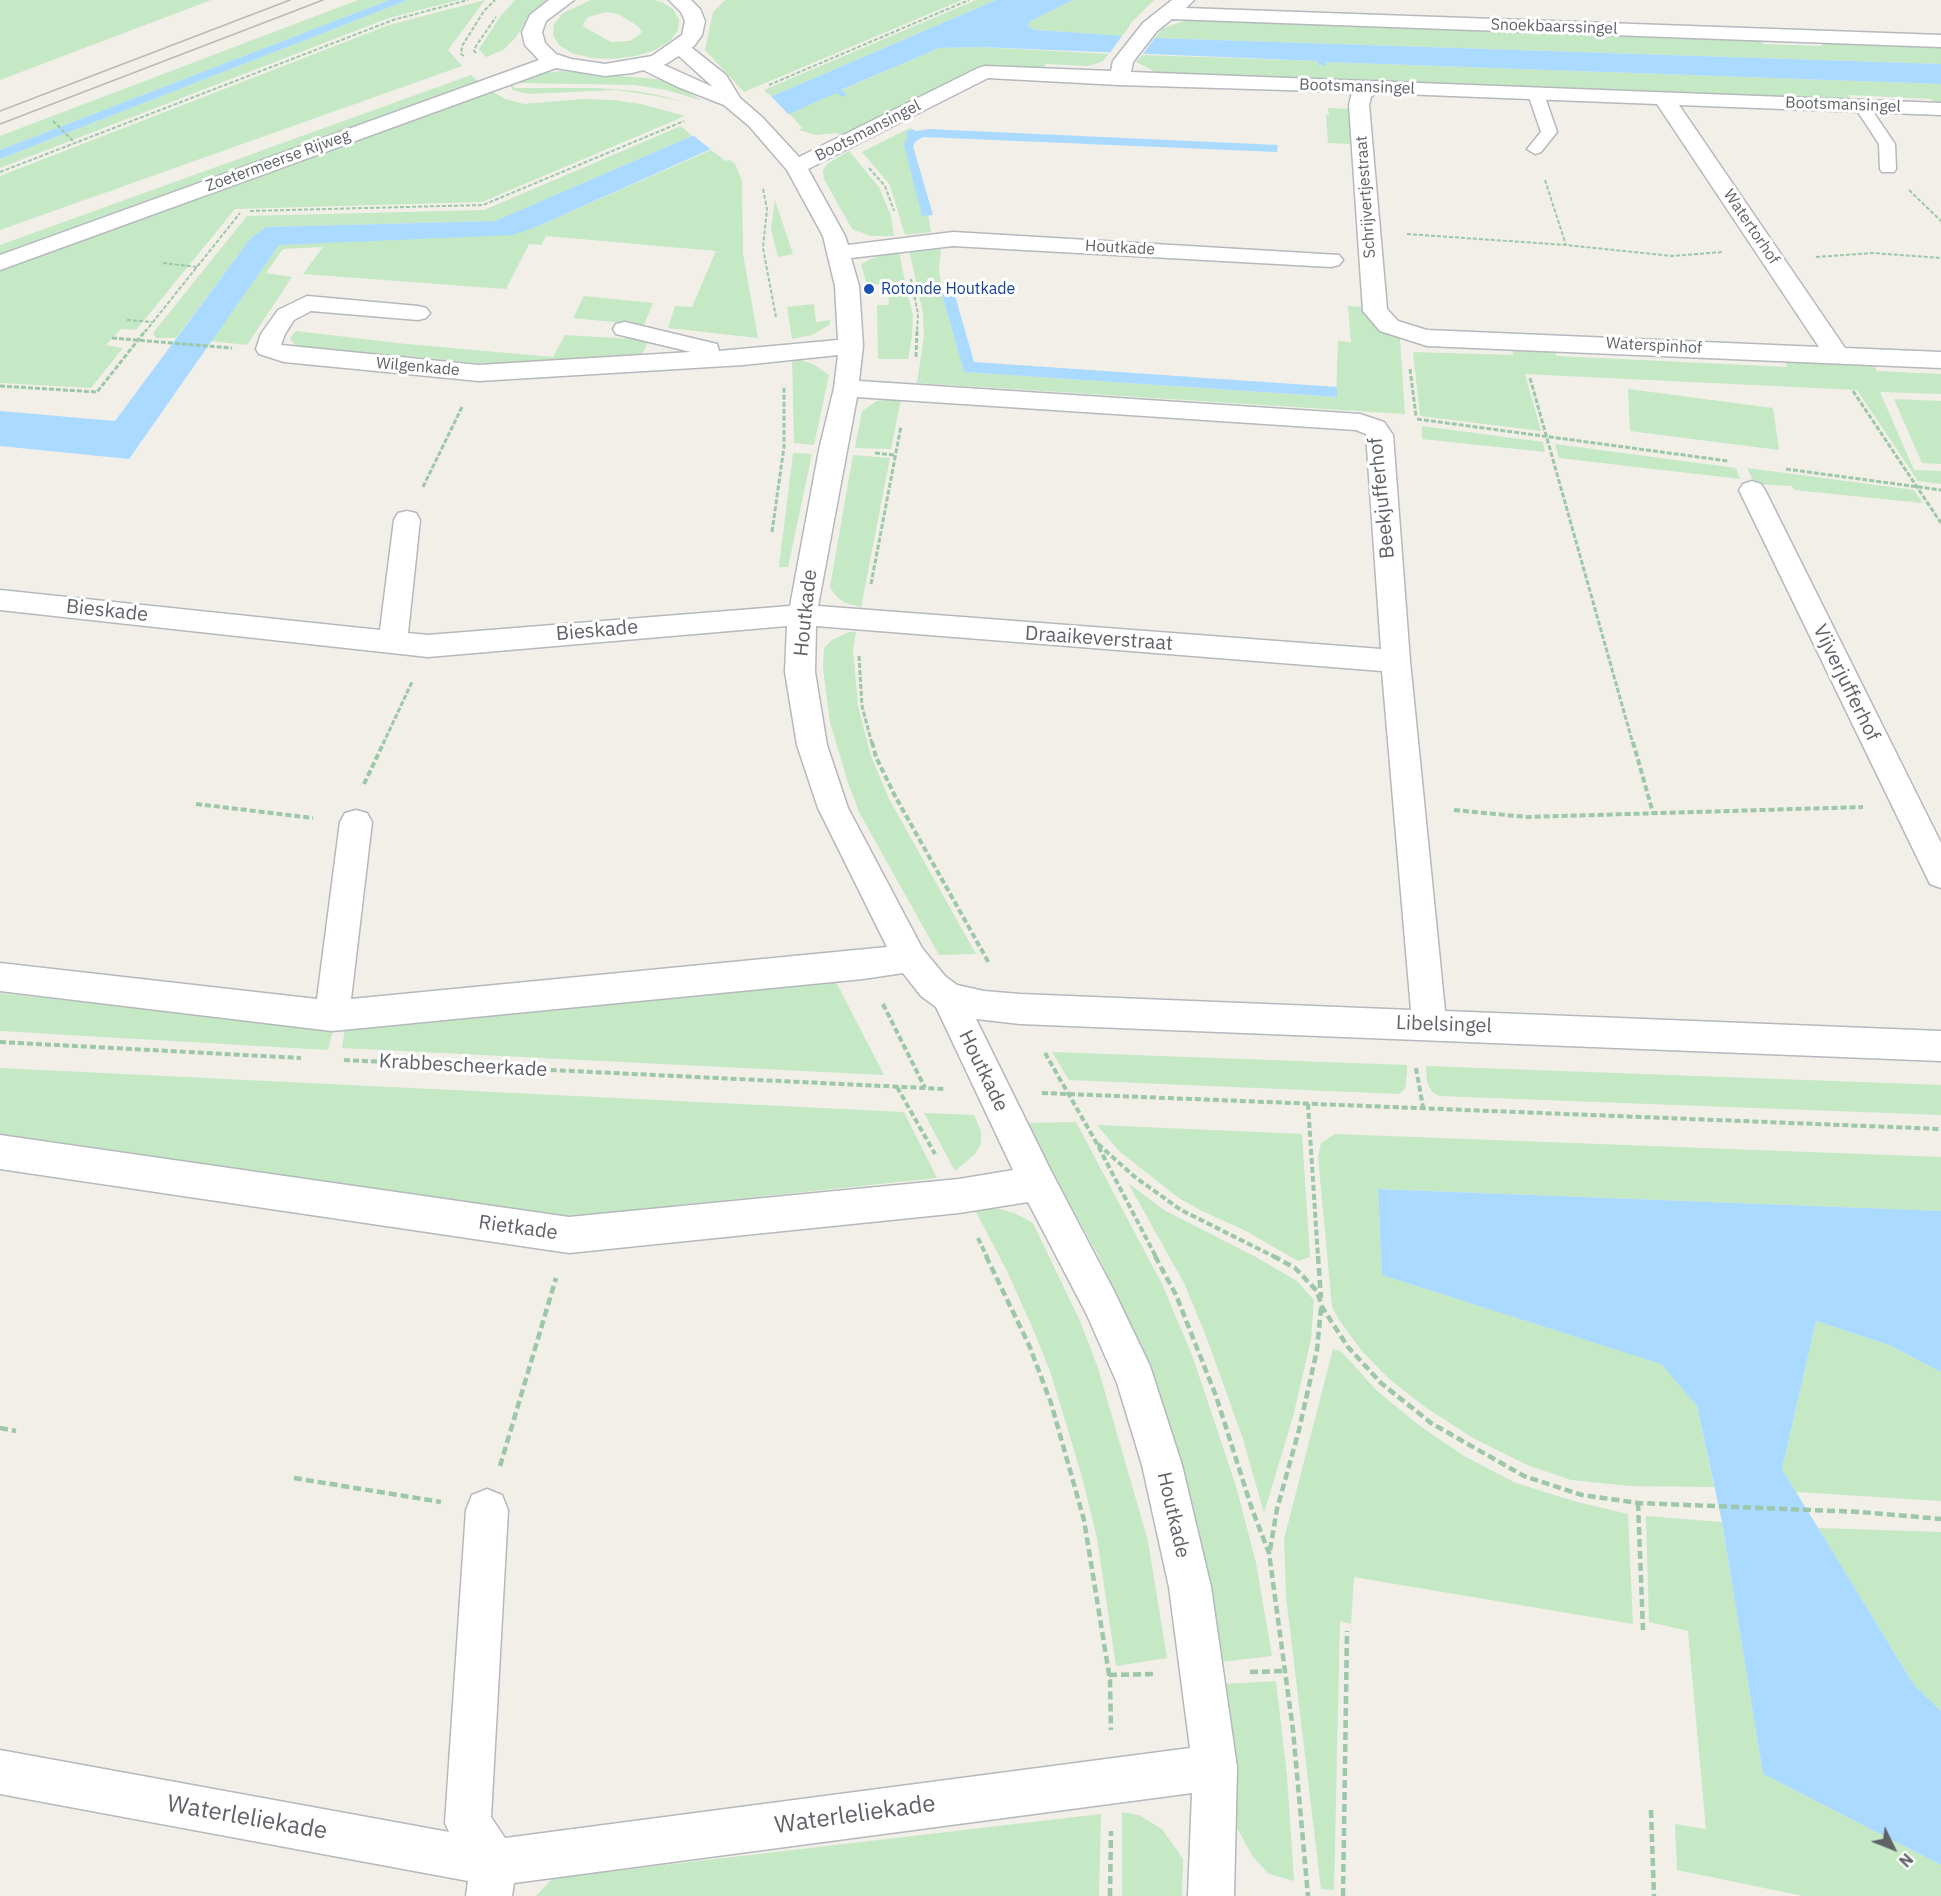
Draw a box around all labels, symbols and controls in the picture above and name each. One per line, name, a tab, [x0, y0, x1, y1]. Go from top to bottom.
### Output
street label: Snoekbaarssingel	[1490, 15, 1618, 39]
street label: Bootsmansingel	[1299, 75, 1415, 99]
street label: Bootsmansingel	[1785, 93, 1901, 117]
street label: Bootsmansingel	[812, 96, 924, 166]
street label: Zoetermeerse Rijweg	[203, 126, 353, 196]
street label: Schrijvertjestraat	[1352, 135, 1380, 259]
street label: Watertorhof	[1719, 186, 1783, 268]
street label: Houtkade	[1085, 237, 1155, 259]
place label: Rotonde Houtkade	[881, 279, 1015, 299]
marker: Rotonde Houtkade	[862, 282, 876, 296]
street label: Waterspinhof	[1605, 334, 1703, 358]
street label: Wilgenkade	[375, 354, 461, 380]
street label: Beekjufferhof	[1364, 436, 1400, 560]
street label: Houtkade	[789, 568, 823, 658]
street label: Bieskade	[65, 595, 149, 627]
street label: Bieskade	[555, 615, 639, 647]
street label: Vijverjufferhof	[1807, 621, 1885, 745]
street label: Draaikeverstraat	[1024, 622, 1174, 656]
street label: Libelsingel	[1396, 1011, 1492, 1039]
street label: Houtkade	[953, 1026, 1013, 1116]
street label: Krabbescheerkade	[378, 1050, 548, 1082]
street label: Rietkade	[477, 1211, 559, 1245]
street label: Houtkade	[1151, 1470, 1195, 1560]
street label: Waterleliekade	[773, 1789, 937, 1841]
street label: Waterleliekade	[165, 1790, 329, 1846]
north arrow	[1863, 1818, 1923, 1878]
text: N	[1895, 1849, 1917, 1871]

